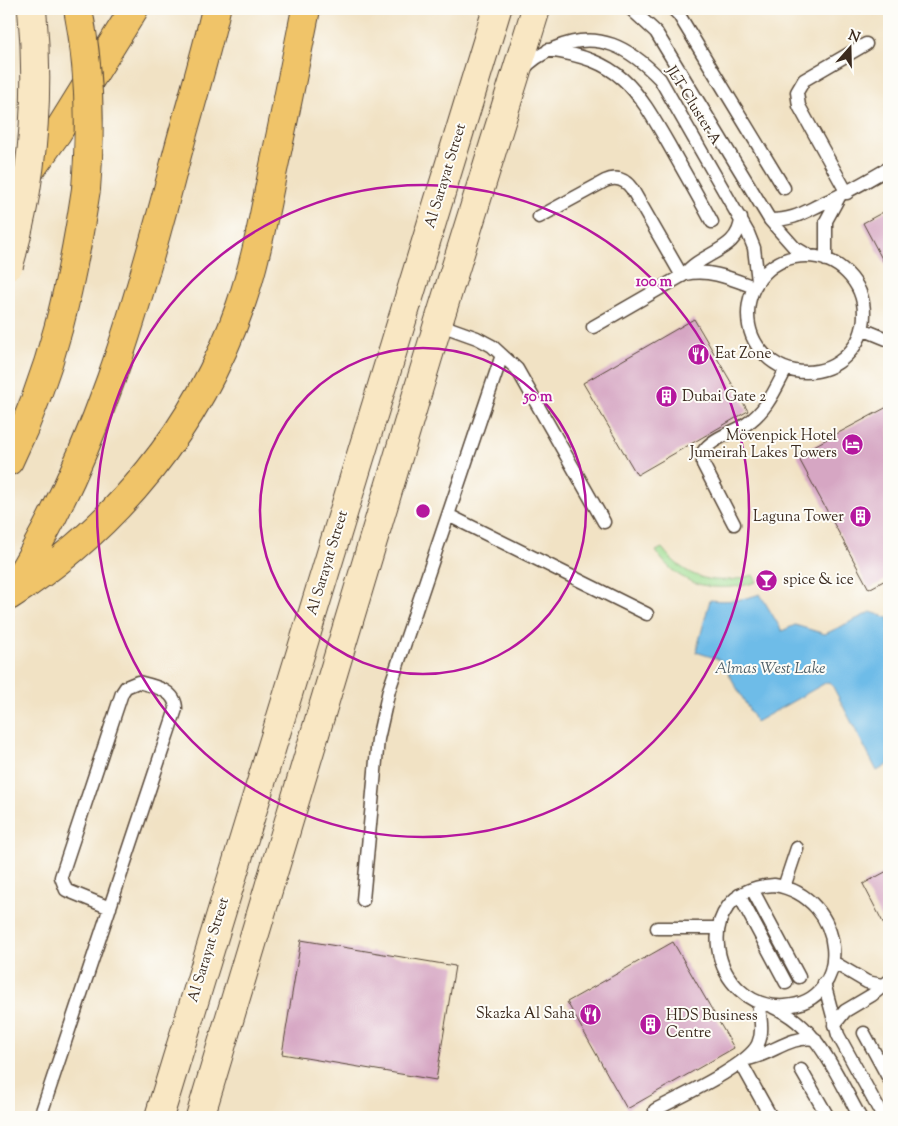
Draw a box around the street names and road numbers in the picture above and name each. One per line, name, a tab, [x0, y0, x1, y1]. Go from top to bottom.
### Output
street label: JLT Cluster A	[660, 62, 726, 150]
street label: Al Sarayat Street	[420, 121, 472, 231]
street label: Al Sarayat Street	[302, 508, 354, 618]
street label: Al Sarayat Street	[183, 895, 235, 1005]

